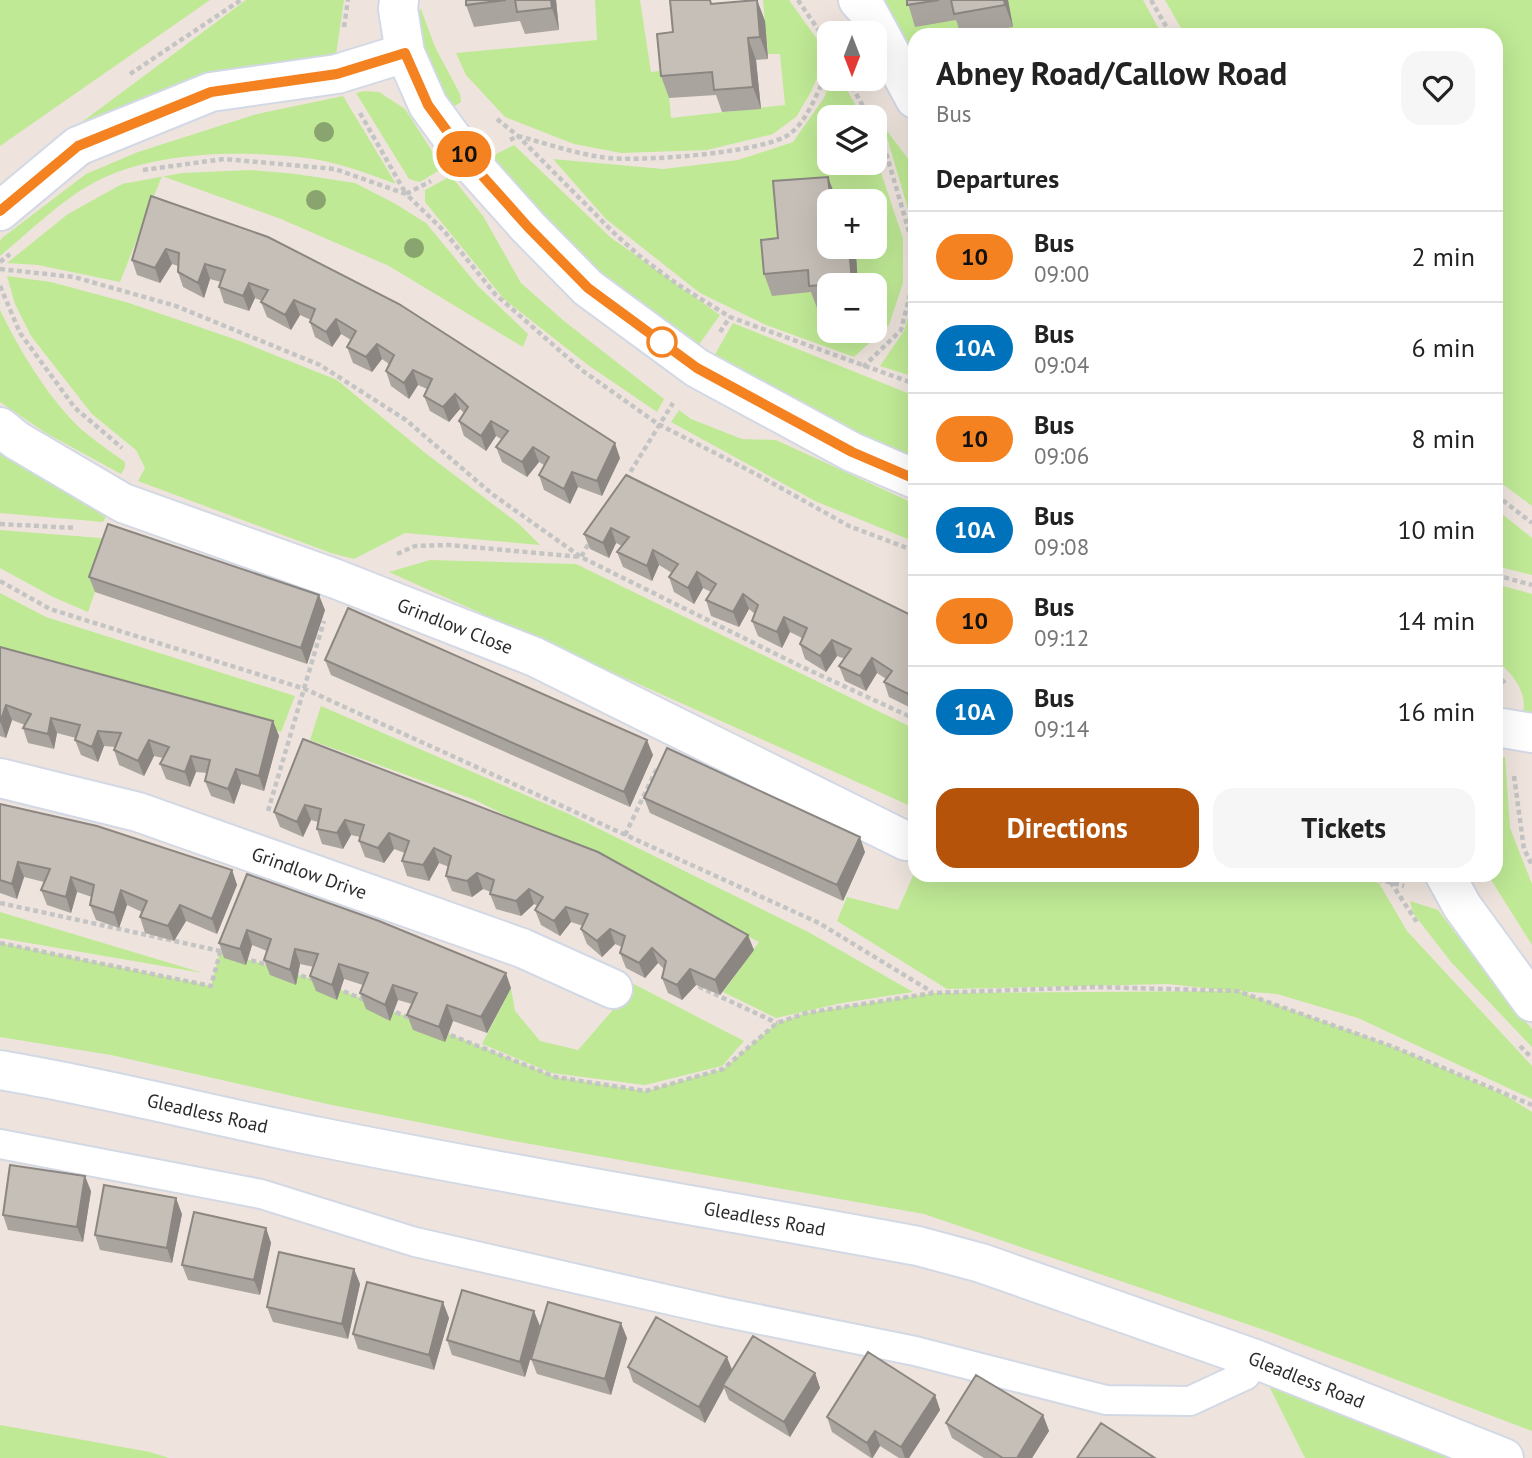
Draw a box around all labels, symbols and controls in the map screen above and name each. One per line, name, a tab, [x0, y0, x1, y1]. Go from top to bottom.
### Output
north arrow	[817, 21, 887, 91]
map controls	[817, 21, 887, 343]
text: Abney Road/Callow Road	[936, 51, 1287, 94]
button: heart	[1401, 51, 1475, 125]
text: Bus	[936, 99, 972, 128]
button: layers	[817, 105, 887, 175]
line badge: 10	[433, 131, 496, 177]
text: 10	[450, 138, 478, 169]
text: Departures	[936, 162, 1059, 195]
button: +	[817, 189, 887, 259]
text: Bus	[1034, 226, 1074, 259]
text: 2 min	[1412, 240, 1475, 273]
text: 10	[961, 241, 988, 272]
text: 09:00	[1034, 259, 1089, 288]
button: −	[817, 273, 887, 343]
text: Bus	[1034, 317, 1074, 350]
unlabelled marker	[647, 327, 677, 357]
text: 6 min	[1412, 331, 1475, 364]
text: 10A	[954, 332, 995, 363]
text: 09:04	[1034, 350, 1089, 379]
text: Bus	[1034, 408, 1074, 441]
text: 8 min	[1412, 422, 1475, 455]
text: 10	[961, 423, 988, 454]
text: 09:06	[1034, 441, 1089, 470]
text: Bus	[1034, 499, 1074, 532]
text: 10 min	[1397, 513, 1475, 546]
text: 10A	[954, 514, 995, 545]
text: 09:08	[1034, 532, 1089, 561]
text: Bus	[1034, 590, 1074, 623]
street label: Grindlow Close	[394, 592, 517, 659]
text: 14 min	[1397, 604, 1475, 637]
text: 10	[961, 605, 988, 636]
text: 09:12	[1034, 623, 1089, 652]
text: Bus	[1034, 681, 1074, 714]
text: 16 min	[1397, 695, 1475, 728]
text: 10A	[954, 696, 995, 727]
text: 09:14	[1034, 714, 1089, 743]
button: Directions	[936, 788, 1199, 868]
button: Tickets	[1213, 788, 1475, 868]
street label: Grindlow Drive	[249, 841, 370, 904]
street label: Gleadless Road	[145, 1088, 270, 1138]
street label: Gleadless Road	[702, 1196, 827, 1241]
street label: Gleadless Road	[1245, 1346, 1368, 1413]

